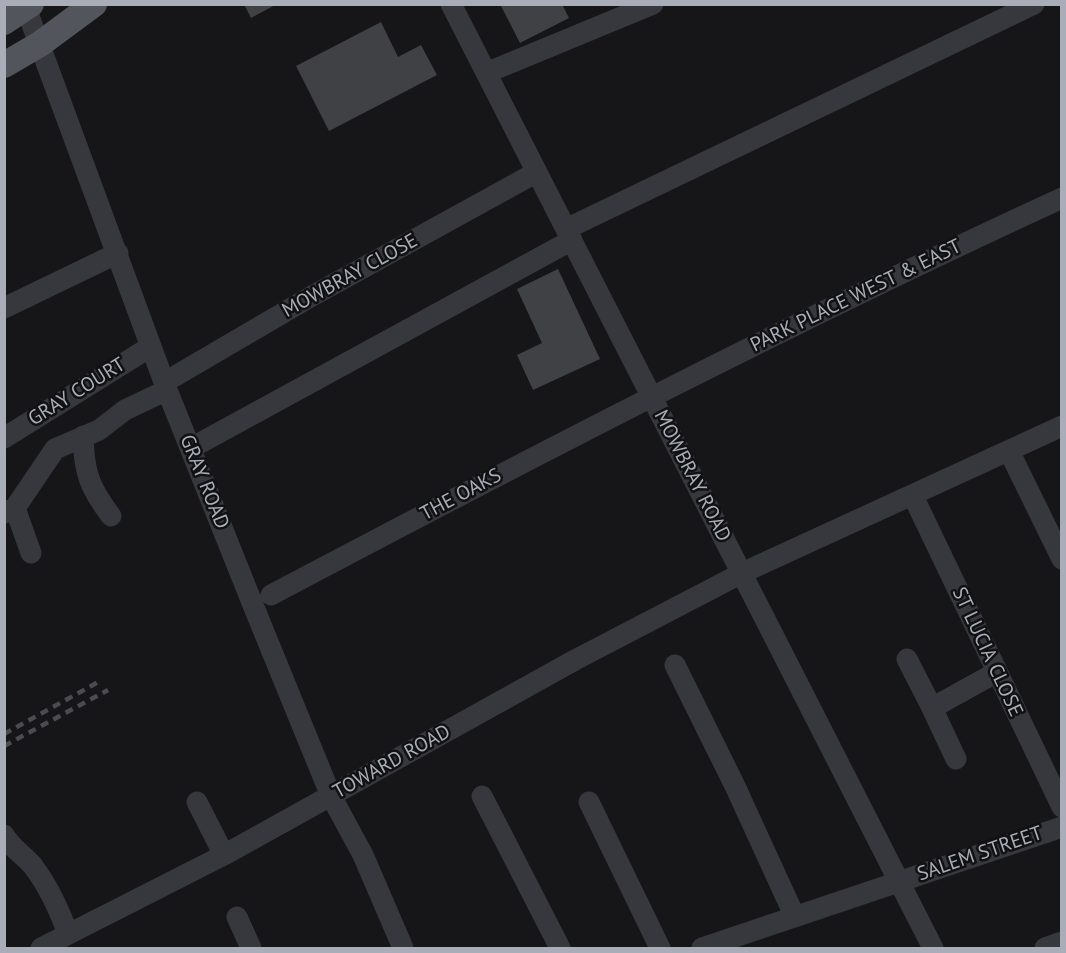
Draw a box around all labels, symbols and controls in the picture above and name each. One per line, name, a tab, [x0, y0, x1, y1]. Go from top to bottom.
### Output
street label: MOWBRAY CLOSE	[278, 229, 422, 323]
street label: PARK PLACE WEST & EAST	[747, 234, 965, 358]
street label: GRAY COURT	[24, 353, 130, 431]
street label: MOWBRAY ROAD	[648, 406, 736, 546]
street label: GRAY ROAD	[174, 431, 234, 533]
street label: THE OAKS	[416, 464, 506, 526]
street label: ST LUCIA CLOSE	[947, 583, 1027, 721]
street label: TOWARD ROAD	[329, 720, 455, 804]
street label: SALEM STREET	[914, 821, 1046, 887]

